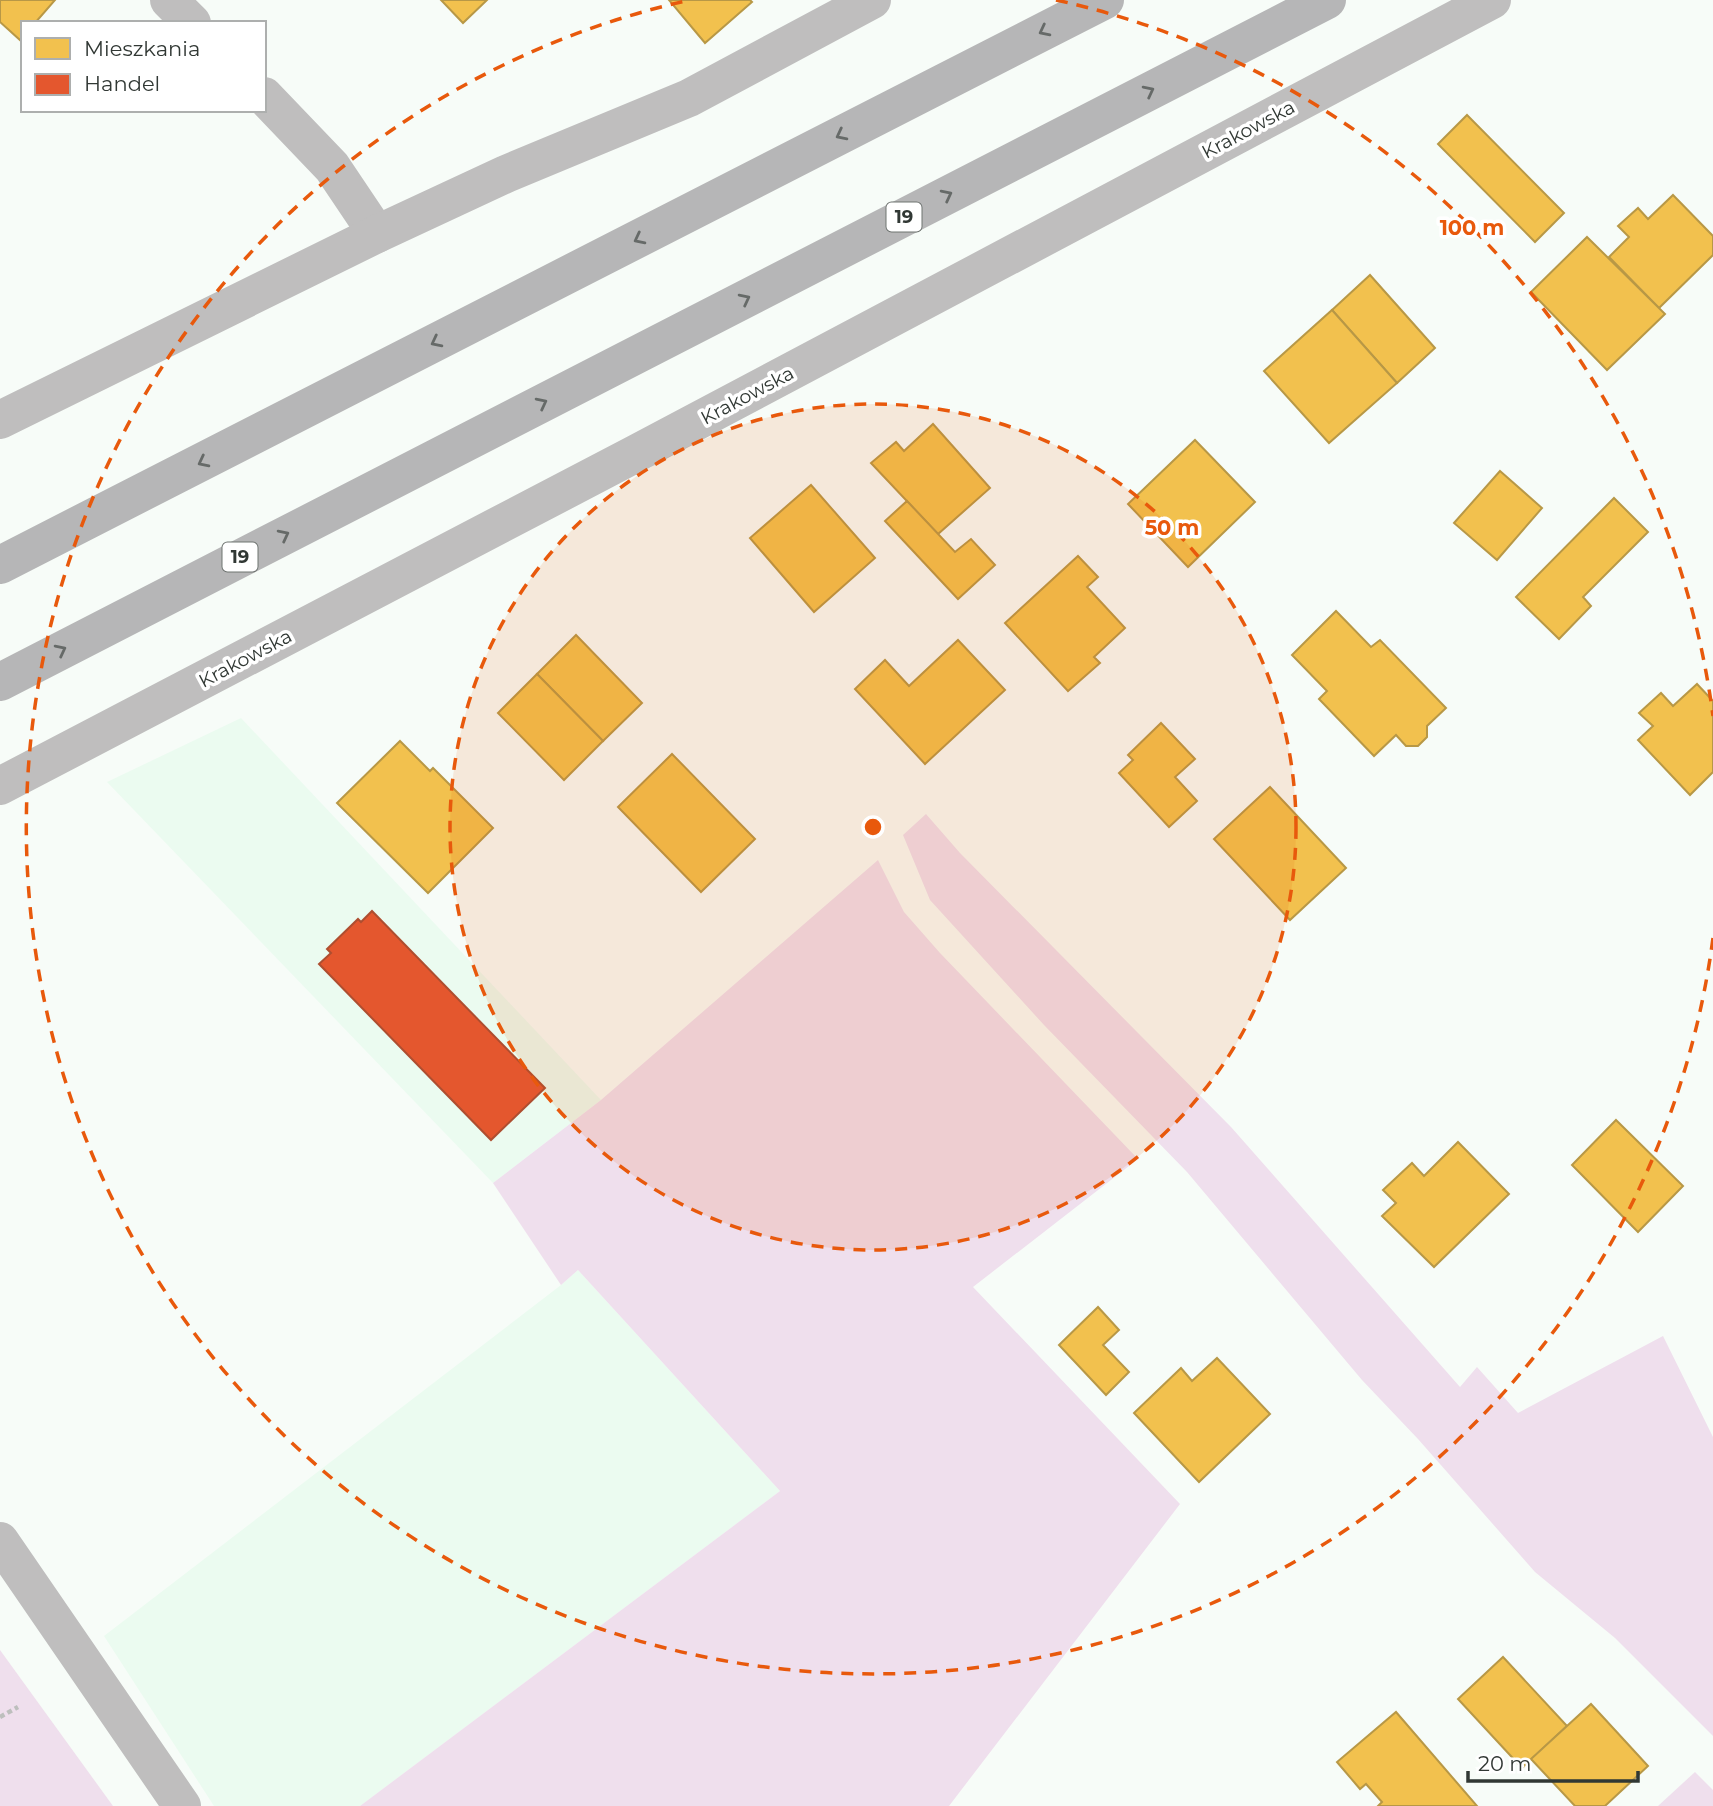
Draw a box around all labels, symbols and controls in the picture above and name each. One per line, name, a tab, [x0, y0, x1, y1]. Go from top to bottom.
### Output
legend	[21, 21, 266, 112]
one-way arrow	[1039, 23, 1051, 37]
text: Mieszkania	[84, 36, 200, 61]
text: Handel	[84, 71, 160, 96]
one-way arrow	[1142, 86, 1154, 100]
street label: Krakowska	[1198, 95, 1299, 164]
one-way arrow	[836, 126, 848, 140]
one-way arrow	[940, 190, 952, 203]
road number: 19	[886, 202, 922, 232]
text: 100 m	[1440, 215, 1504, 240]
one-way arrow	[634, 230, 646, 244]
one-way arrow	[737, 293, 750, 307]
one-way arrow	[431, 334, 444, 348]
street label: Krakowska	[697, 361, 798, 430]
one-way arrow	[535, 397, 547, 411]
one-way arrow	[198, 453, 210, 467]
text: 50 m	[1145, 515, 1199, 540]
one-way arrow	[277, 529, 290, 543]
road number: 19	[222, 542, 258, 572]
street label: Krakowska	[195, 624, 296, 693]
one-way arrow	[54, 645, 66, 659]
centre of rings	[861, 815, 885, 839]
scale bar	[1468, 1740, 1638, 1784]
text: 20 m	[1478, 1751, 1532, 1776]

